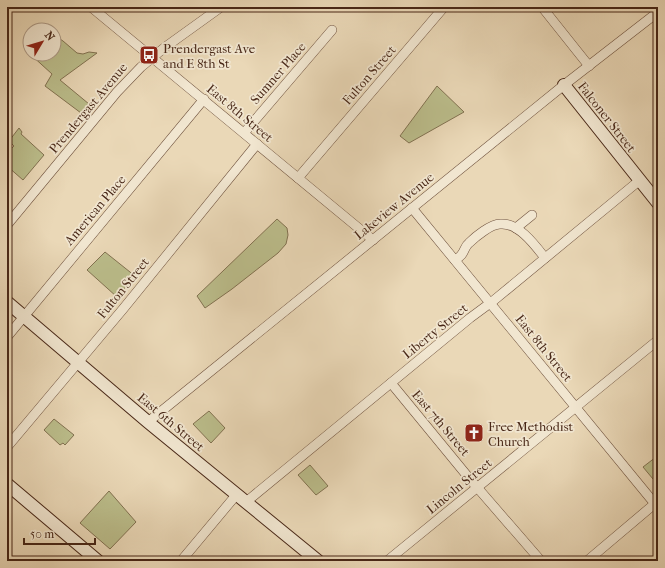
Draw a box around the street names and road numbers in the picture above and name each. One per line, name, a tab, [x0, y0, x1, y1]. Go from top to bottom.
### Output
street label: Sumner Place	[247, 39, 309, 107]
street label: Fulton Street	[339, 42, 399, 108]
street label: Prendergast Avenue	[46, 59, 131, 156]
street label: Falconer Street	[575, 79, 639, 155]
street label: East 8th Street	[204, 81, 276, 145]
street label: Lakeview Avenue	[351, 169, 437, 243]
street label: American Place	[61, 172, 129, 249]
street label: Fulton Street	[94, 254, 152, 321]
street label: Liberty Street	[400, 300, 471, 362]
street label: East 8th Street	[512, 312, 576, 385]
street label: East 7th Street	[409, 387, 473, 459]
street label: East 6th Street	[135, 390, 208, 454]
street label: Lincoln Street	[423, 455, 495, 517]

